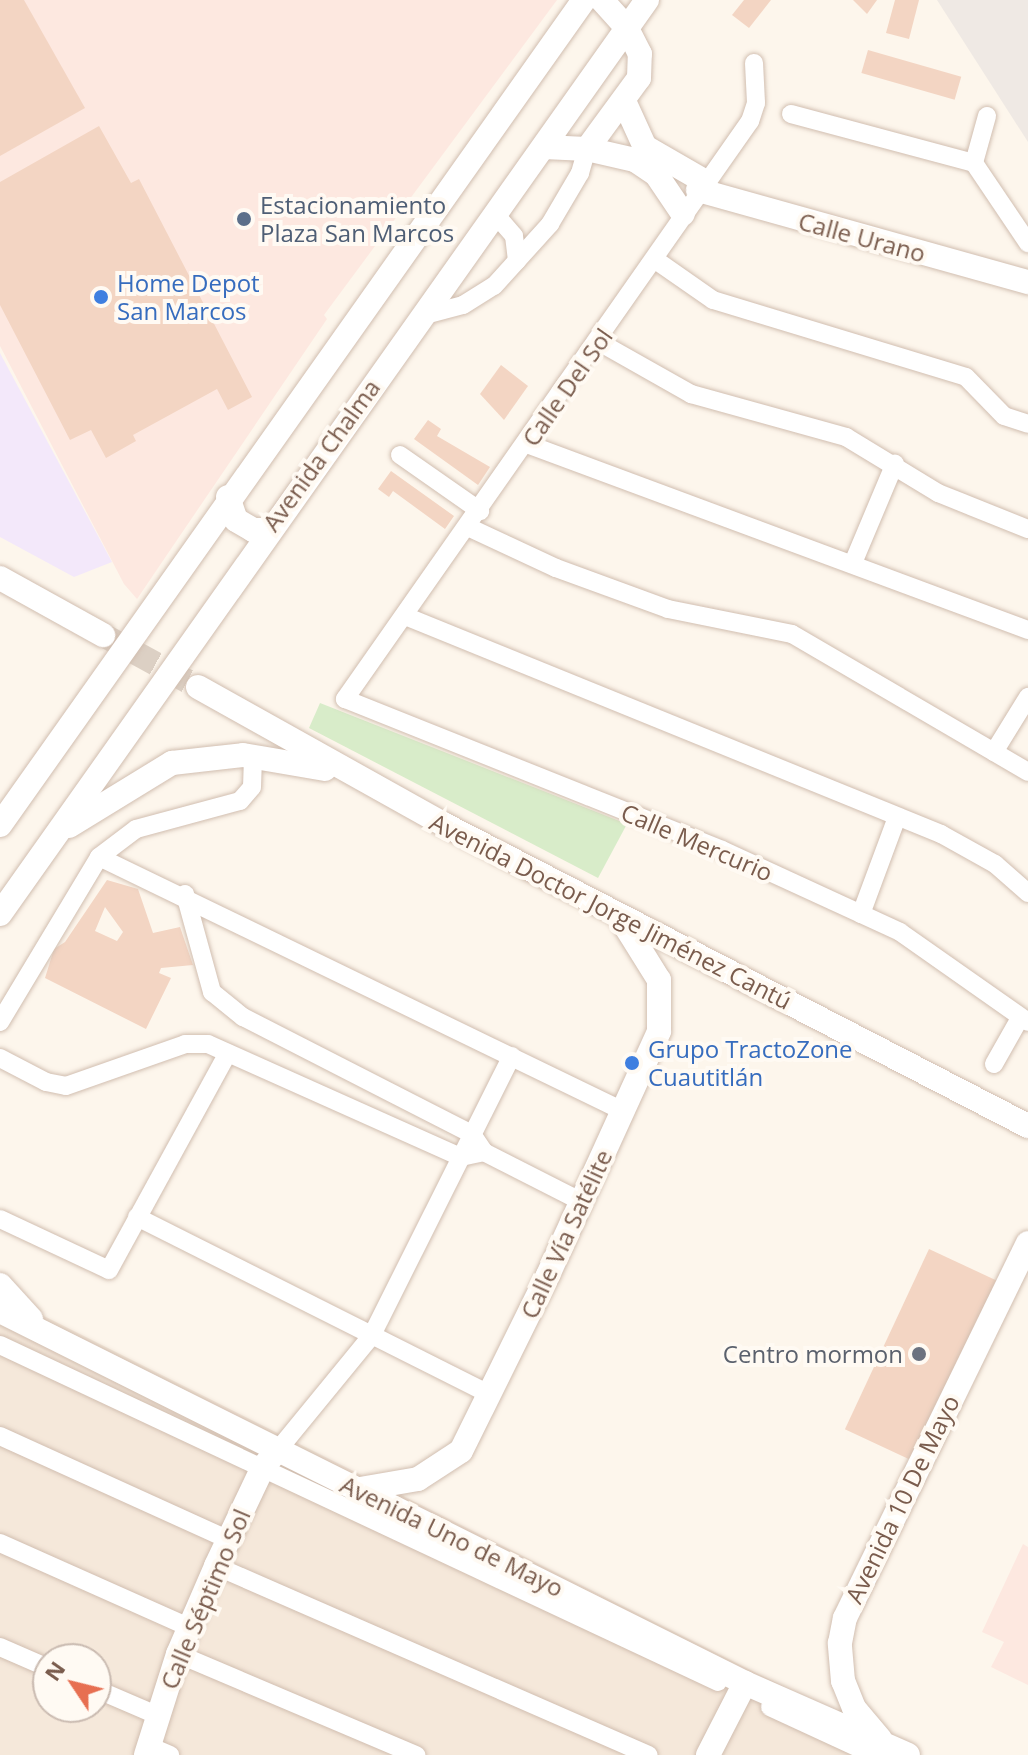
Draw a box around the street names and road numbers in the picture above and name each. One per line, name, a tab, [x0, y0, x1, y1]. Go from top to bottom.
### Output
street label: Calle Urano	[795, 206, 929, 268]
street label: Calle Del Sol	[516, 323, 618, 451]
street label: Avenida Chalma	[256, 374, 386, 536]
street label: Calle Mercurio	[617, 797, 777, 887]
street label: Avenida Doctor Jorge Jiménez Cantú	[425, 807, 797, 1015]
street label: Calle Vía Satélite	[514, 1145, 618, 1323]
street label: Avenida 10 De Mayo	[839, 1390, 965, 1608]
street label: Avenida Uno de Mayo	[336, 1470, 568, 1602]
street label: Calle Séptimo Sol	[154, 1505, 256, 1693]

